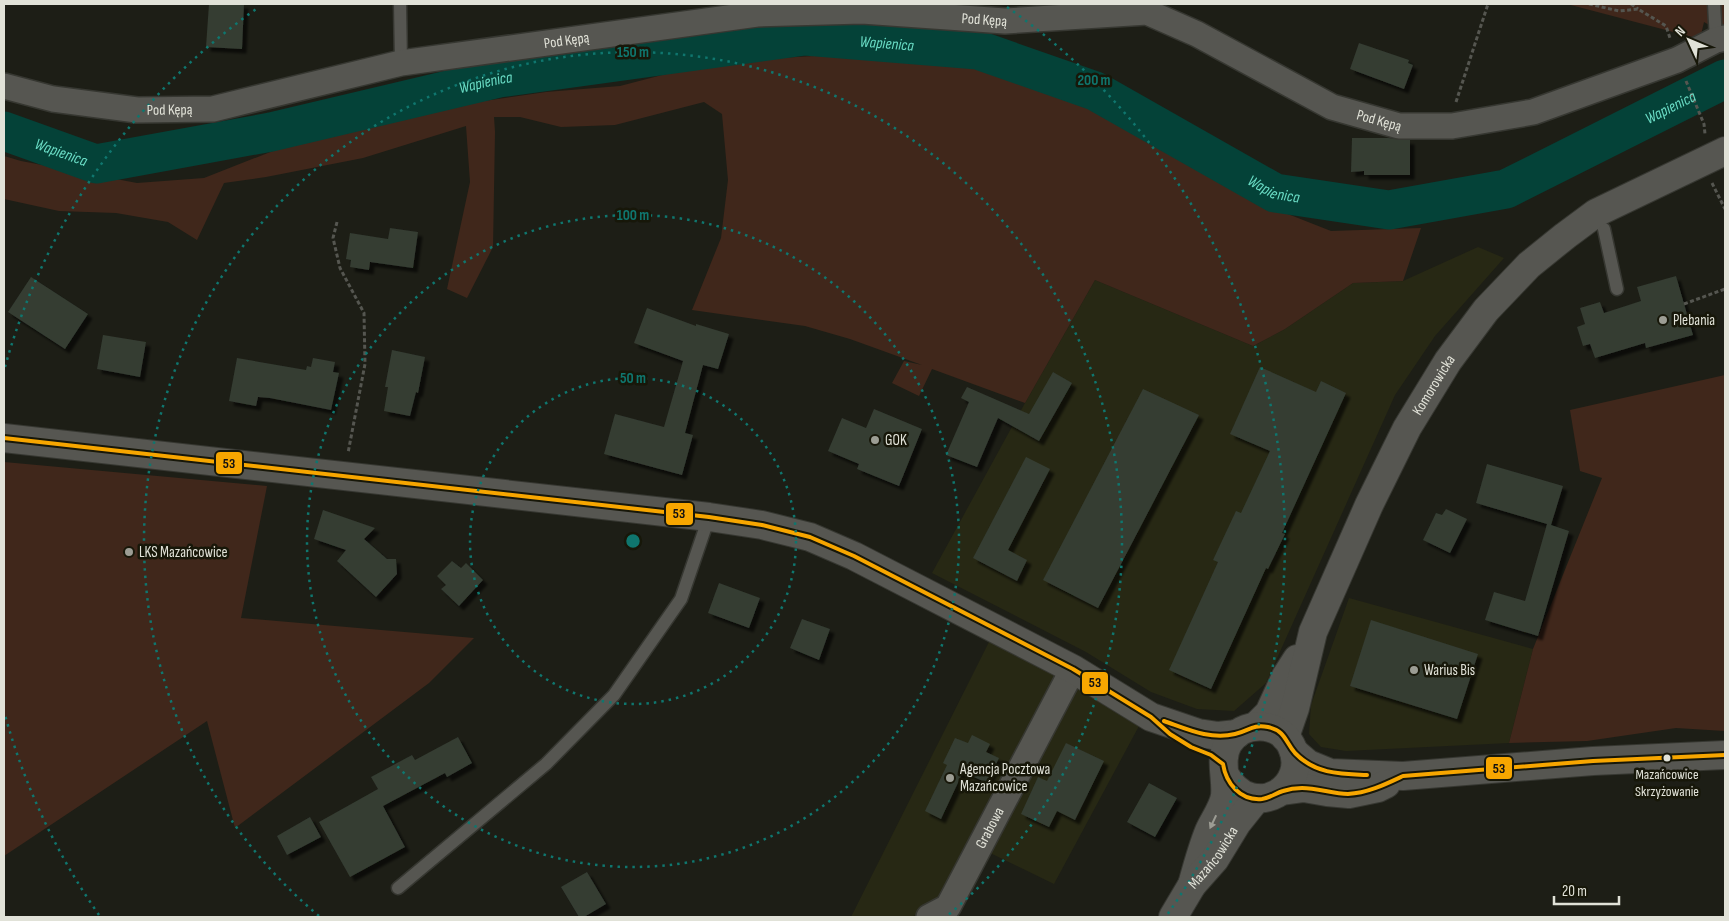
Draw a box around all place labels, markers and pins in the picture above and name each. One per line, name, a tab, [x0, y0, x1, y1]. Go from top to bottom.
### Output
place label: Plebania	[1673, 311, 1715, 330]
marker: Plebania	[1657, 314, 1669, 326]
place label: GOK	[885, 431, 907, 450]
marker: GOK	[869, 434, 881, 446]
centre of rings	[624, 532, 642, 550]
place label: LKS Mazańcowice	[139, 543, 228, 562]
marker: LKS Mazańcowice	[123, 546, 135, 558]
place label: Warius Bis	[1424, 661, 1475, 680]
marker: Warius Bis	[1408, 664, 1420, 676]
marker: Mazańcowice Skrzyżowanie	[1662, 753, 1672, 763]
place label: Agencja Pocztowa Mazańcowice	[959, 760, 1051, 796]
place label: Mazańcowice Skrzyżowanie	[1635, 766, 1699, 800]
marker: Agencja Pocztowa Mazańcowice	[944, 772, 956, 784]

